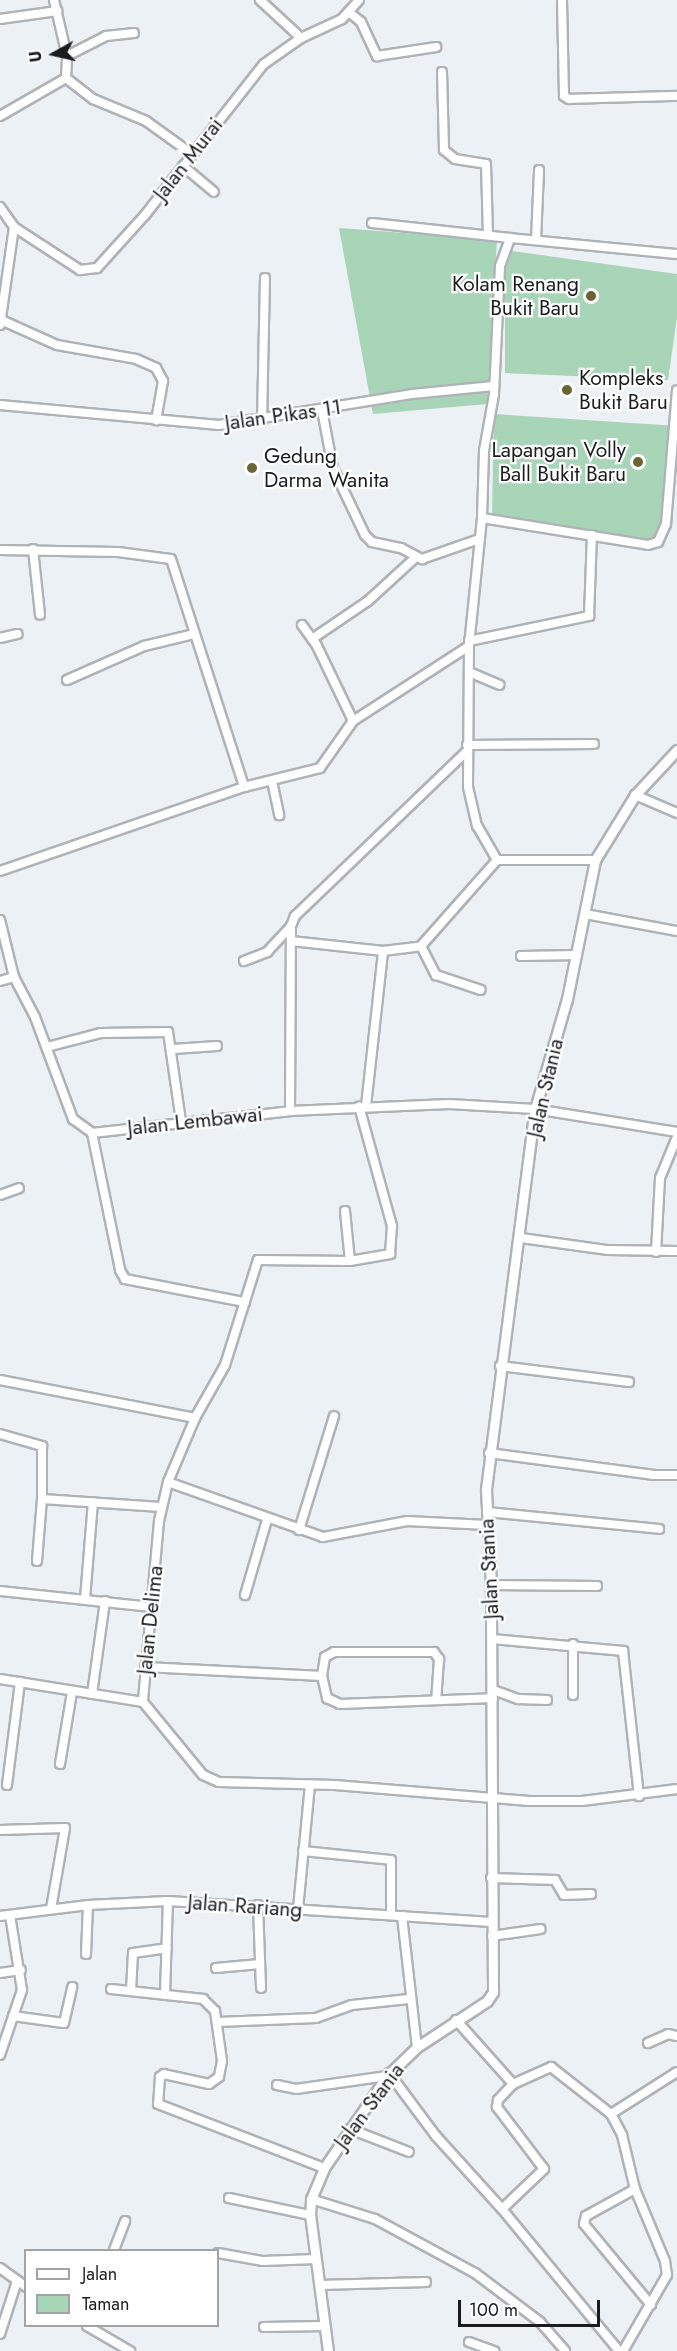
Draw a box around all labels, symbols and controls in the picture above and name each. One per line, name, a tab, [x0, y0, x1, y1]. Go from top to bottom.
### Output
north arrow	[24, 24, 84, 84]
text: U	[24, 49, 48, 64]
street label: Jalan Murai	[148, 113, 228, 205]
place label: Kolam Renang Bukit Baru	[452, 271, 579, 321]
marker: Kolam Renang Bukit Baru	[584, 289, 598, 303]
place label: Kompleks Bukit Baru	[579, 365, 668, 415]
marker: Kompleks Bukit Baru	[560, 383, 574, 397]
street label: Jalan Pikas 11	[223, 394, 343, 436]
place label: Lapangan Volly Ball Bukit Baru	[491, 437, 626, 487]
place label: Gedung Darma Wanita	[264, 443, 389, 493]
marker: Lapangan Volly Ball Bukit Baru	[631, 455, 645, 469]
marker: Gedung Darma Wanita	[245, 461, 259, 475]
street label: Jalan Stania	[521, 1036, 569, 1140]
street label: Jalan Lembawai	[126, 1101, 264, 1141]
street label: Jalan Stania	[474, 1518, 504, 1620]
street label: Jalan Delima	[132, 1564, 168, 1676]
street label: Jalan Rariang	[187, 1889, 303, 1923]
street label: Jalan Stania	[329, 2058, 409, 2154]
legend	[24, 2249, 219, 2327]
text: Jalan	[82, 2261, 117, 2287]
scale bar	[461, 2288, 604, 2326]
text: Taman	[82, 2291, 129, 2317]
text: 100 m	[469, 2297, 518, 2323]

